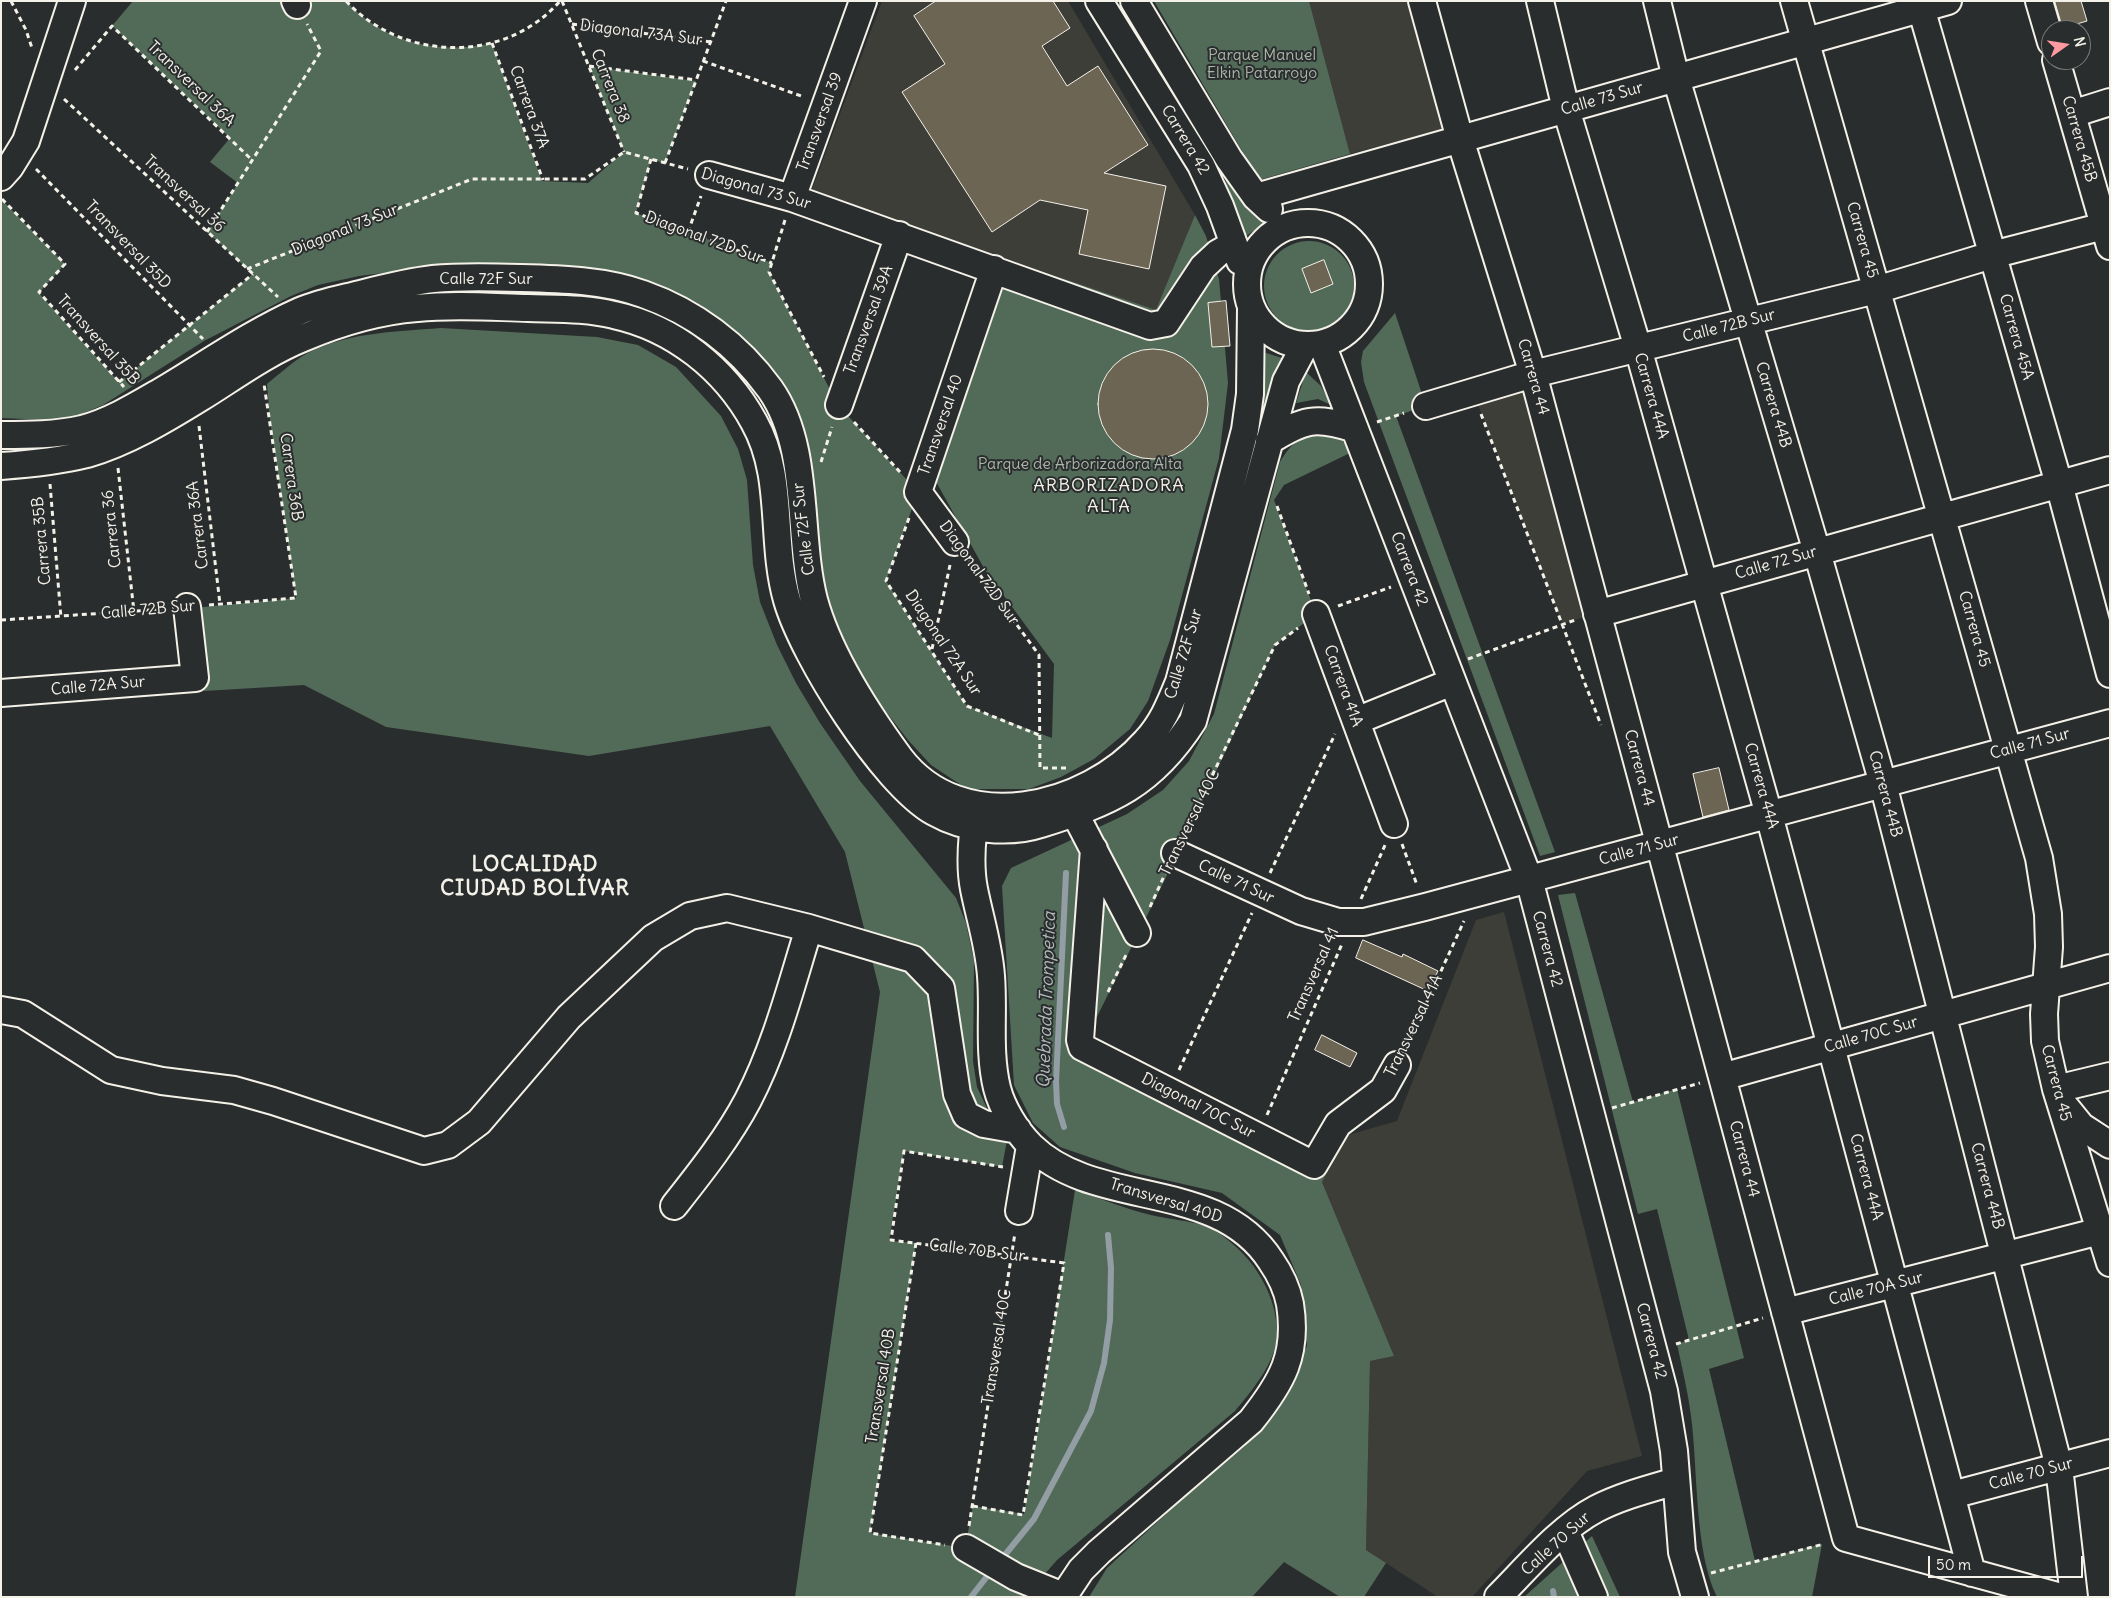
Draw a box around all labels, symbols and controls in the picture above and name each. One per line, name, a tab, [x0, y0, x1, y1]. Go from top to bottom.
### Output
street label: Diagonal 73A Sur	[579, 16, 703, 50]
north arrow	[2041, 20, 2091, 70]
text: N	[2070, 35, 2090, 49]
street label: Transversal 36A	[143, 37, 239, 131]
park label: Parque Manuel Elkin Patarroyo	[1207, 45, 1317, 83]
street label: Carrera 38	[586, 46, 634, 126]
street label: Carrera 37A	[505, 63, 553, 151]
street label: Transversal 39	[793, 70, 847, 174]
street label: Calle 73 Sur	[1559, 78, 1645, 120]
street label: Carrera 45B	[2058, 94, 2100, 184]
street label: Carrera 42	[1157, 102, 1213, 178]
street label: Transversal 36	[139, 151, 229, 237]
street label: Diagonal 73 Sur	[699, 164, 813, 214]
street label: Transversal 35D	[81, 197, 175, 293]
street label: Diagonal 73 Sur	[289, 200, 401, 260]
street label: Carrera 45	[1842, 200, 1882, 280]
street label: Diagonal 72D Sur	[642, 208, 766, 268]
street label: Transversal 39A	[840, 263, 898, 377]
street label: Calle 72F Sur	[439, 269, 533, 289]
street label: Transversal 35B	[52, 291, 144, 389]
street label: Carrera 45A	[1995, 292, 2037, 382]
street label: Calle 72B Sur	[1681, 305, 1777, 347]
street label: Carrera 44	[1513, 337, 1553, 417]
street label: Carrera 44A	[1630, 351, 1672, 441]
street label: Carrera 44B	[1751, 360, 1795, 450]
street label: Transversal 40	[915, 372, 967, 478]
street label: Carrera 36B	[275, 432, 307, 522]
park label: Parque de Arborizadora Alta	[978, 454, 1182, 474]
district label: ARBORIZADORA ALTA	[1032, 475, 1186, 518]
street label: Carrera 36A	[183, 480, 213, 570]
street label: Calle 72F Sur	[789, 481, 819, 577]
street label: Carrera 36	[98, 489, 126, 569]
street label: Carrera 35B	[29, 496, 55, 586]
street label: Diagonal 72D Sur	[935, 517, 1023, 629]
street label: Carrera 42	[1386, 529, 1432, 609]
street label: Calle 72 Sur	[1733, 542, 1819, 584]
street label: Diagonal 72A Sur	[901, 587, 985, 699]
street label: Carrera 45	[1954, 589, 1994, 669]
street label: Calle 72B Sur	[100, 596, 196, 624]
street label: Calle 72F Sur	[1161, 607, 1207, 701]
street label: Carrera 41A	[1319, 642, 1367, 730]
street label: Calle 72A Sur	[50, 672, 146, 700]
street label: Calle 71 Sur	[1988, 724, 2072, 764]
street label: Carrera 44	[1620, 728, 1658, 808]
street label: Carrera 44A	[1740, 741, 1782, 831]
street label: Carrera 44B	[1864, 749, 1906, 839]
street label: Transversal 40C	[1156, 767, 1224, 879]
street label: Calle 71 Sur	[1597, 830, 1681, 870]
district label: LOCALIDAD CIUDAD BOLÍVAR	[438, 852, 632, 902]
street label: Calle 71 Sur	[1195, 856, 1277, 908]
street label: Carrera 42	[1528, 909, 1566, 989]
water label: Quebrada Trompetica	[1033, 911, 1061, 1089]
street label: Transversal 41	[1285, 925, 1343, 1025]
street label: Transversal 41A	[1381, 972, 1447, 1080]
street label: Calle 70C Sur	[1822, 1012, 1920, 1058]
street label: Carrera 45	[2037, 1043, 2075, 1123]
street label: Diagonal 70C Sur	[1138, 1069, 1258, 1143]
street label: Carrera 44	[1725, 1119, 1763, 1199]
street label: Carrera 44A	[1845, 1132, 1887, 1222]
street label: Carrera 44B	[1966, 1141, 2008, 1231]
street label: Transversal 40D	[1107, 1175, 1225, 1227]
street label: Calle 70B Sur	[928, 1236, 1026, 1266]
street label: Calle 70A Sur	[1827, 1268, 1925, 1310]
street label: Transversal 40C	[978, 1288, 1016, 1406]
street label: Carrera 42	[1632, 1301, 1670, 1381]
street label: Transversal 40B	[862, 1327, 900, 1445]
street label: Calle 70 Sur	[1987, 1454, 2075, 1494]
street label: Calle 70 Sur	[1518, 1508, 1594, 1580]
scale bar	[1931, 1546, 2086, 1578]
text: 50 m	[1936, 1555, 1971, 1574]

